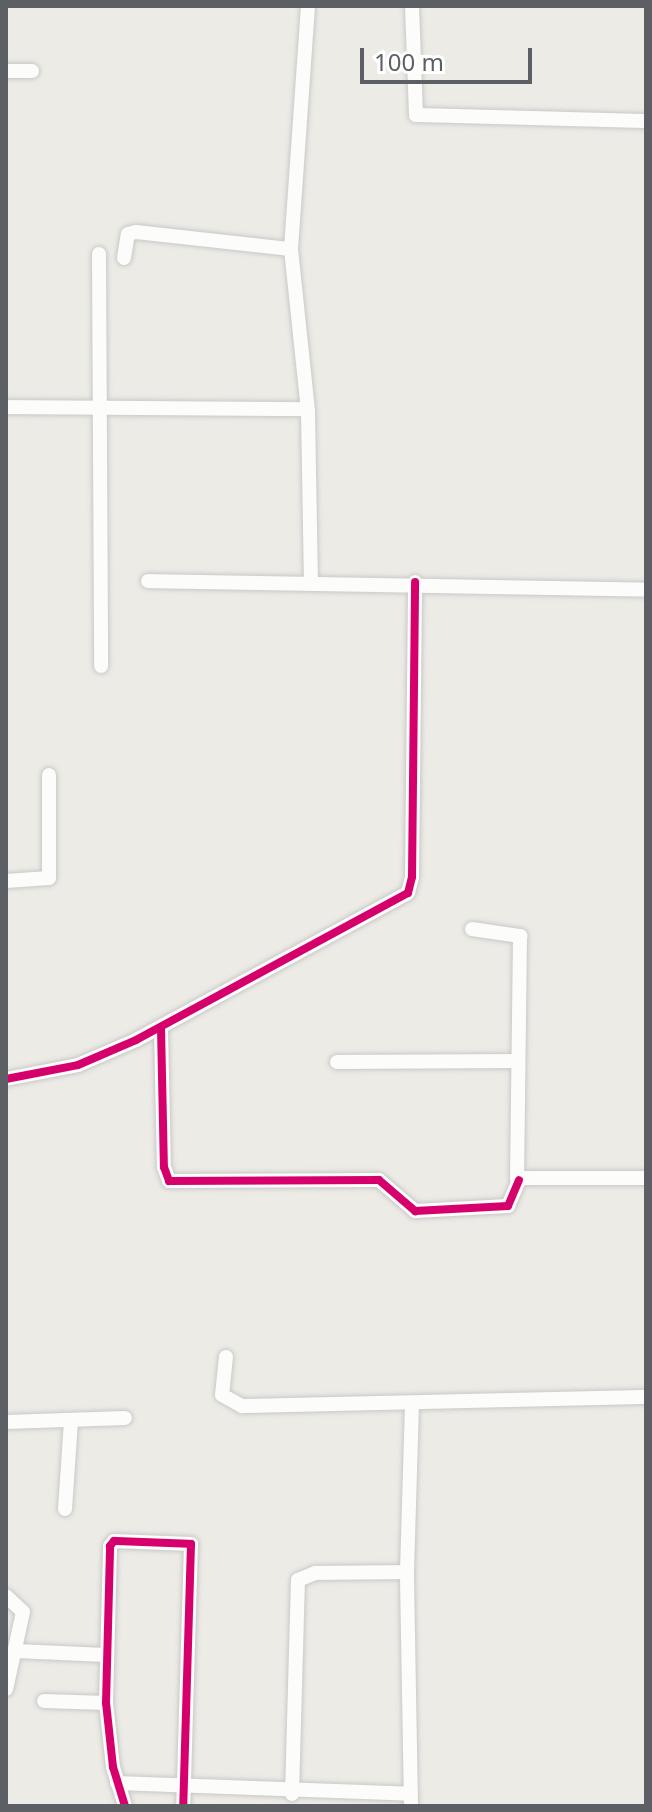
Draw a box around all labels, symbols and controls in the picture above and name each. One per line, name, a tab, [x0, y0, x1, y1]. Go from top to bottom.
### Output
scale bar	[364, 32, 536, 82]
text: 100 m	[374, 45, 444, 78]

